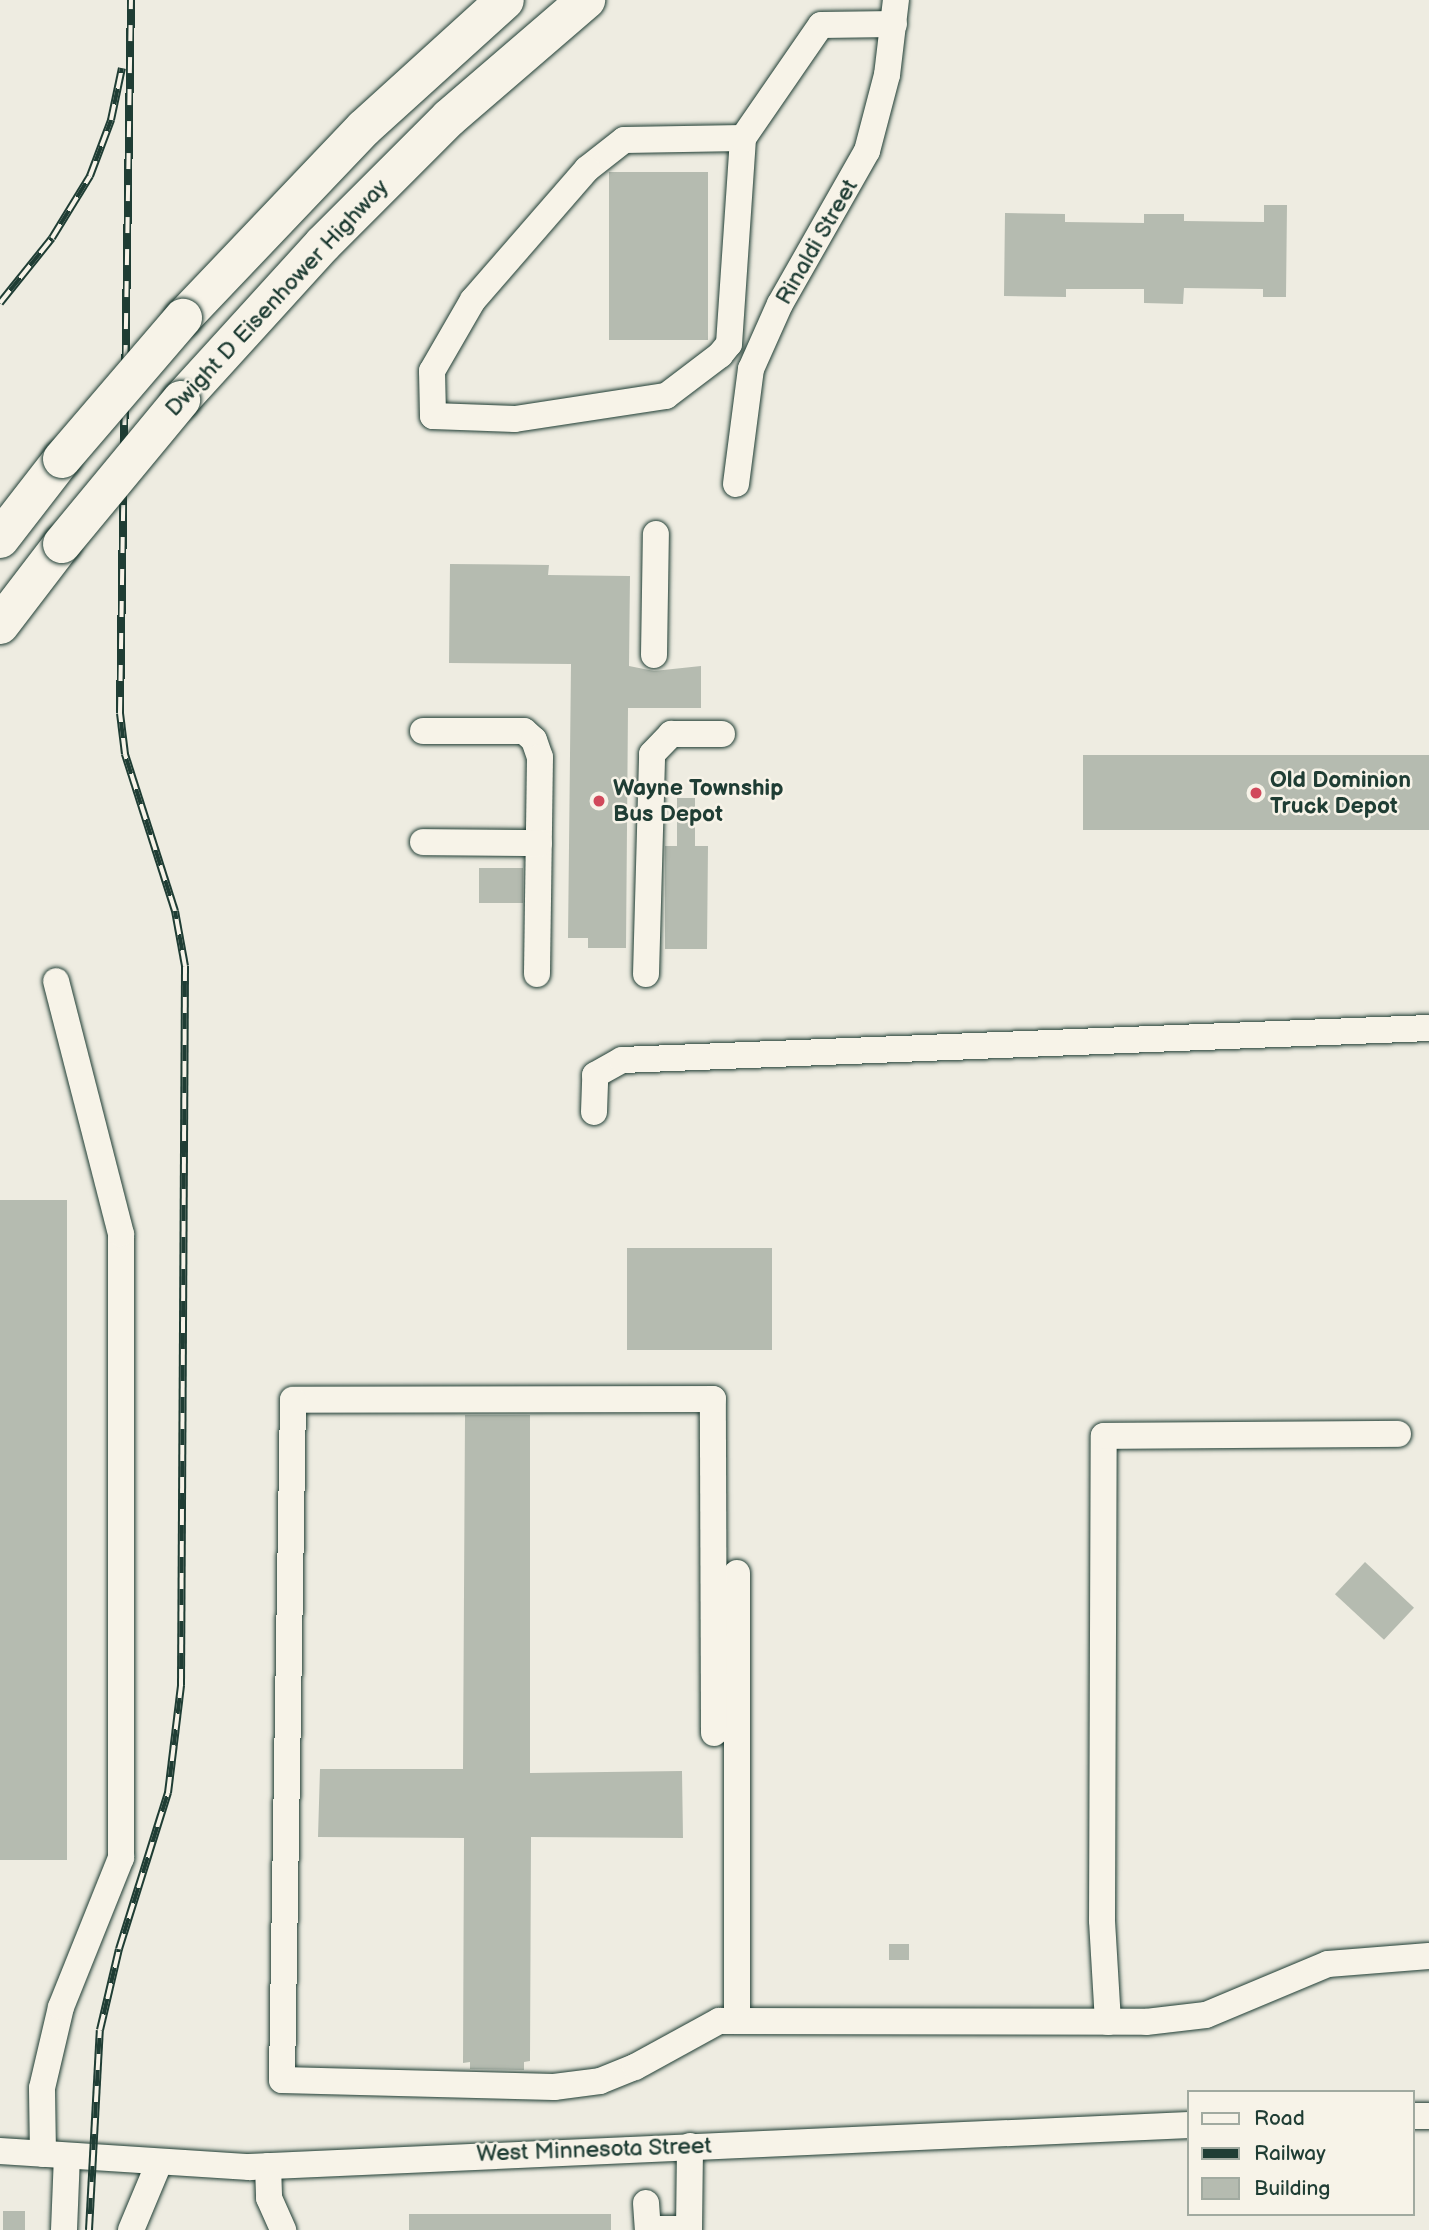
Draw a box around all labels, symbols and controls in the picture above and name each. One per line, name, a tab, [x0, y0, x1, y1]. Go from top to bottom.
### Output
street label: Dwight D Eisenhower Highway	[160, 174, 394, 422]
street label: Rinaldi Street	[770, 174, 864, 310]
place label: Old Dominion Truck Depot	[1270, 766, 1411, 820]
place label: Wayne Township Bus Depot	[613, 774, 783, 828]
marker: Old Dominion Truck Depot	[1248, 785, 1264, 801]
marker: Wayne Township Bus Depot	[591, 793, 607, 809]
legend	[1188, 2090, 1415, 2216]
text: Road	[1254, 2106, 1305, 2131]
street label: West Minnesota Street	[476, 2132, 712, 2168]
text: Railway	[1254, 2141, 1326, 2166]
text: Building	[1254, 2176, 1330, 2201]

